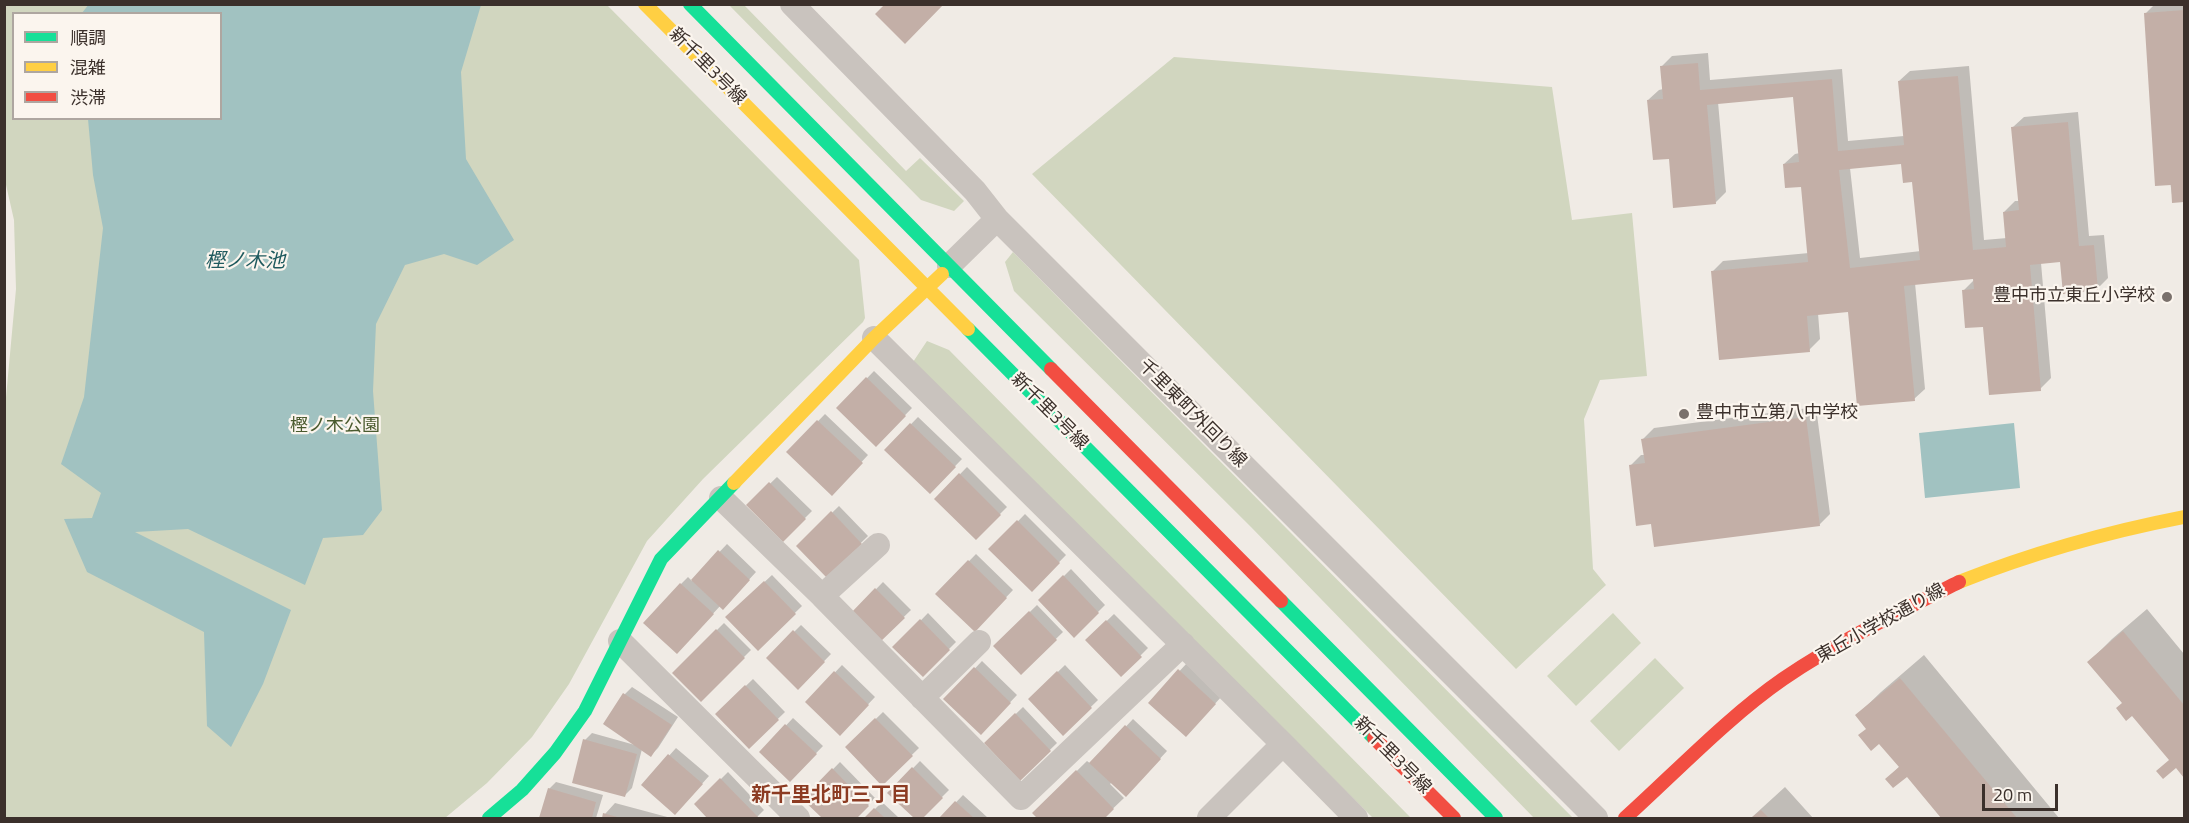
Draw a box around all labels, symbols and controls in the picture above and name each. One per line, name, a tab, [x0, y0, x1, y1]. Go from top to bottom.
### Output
legend	[12, 12, 222, 120]
text: 順調	[70, 24, 106, 51]
street label: 新千里3号線	[664, 24, 750, 110]
text: 混雑	[70, 54, 106, 81]
text: 渋滞	[70, 84, 106, 111]
water label: 樫ノ木池	[205, 250, 285, 274]
place label: 豊中市立東丘小学校	[1993, 286, 2155, 308]
marker: 豊中市立東丘小学校	[2160, 290, 2174, 304]
street label: 千里東町外回り線	[1133, 355, 1251, 473]
street label: 新千里3号線	[1006, 369, 1092, 455]
place label: 豊中市立第八中学校	[1696, 403, 1858, 425]
marker: 豊中市立第八中学校	[1677, 407, 1691, 421]
park label: 樫ノ木公園	[290, 416, 380, 438]
street label: 東丘小学校通り線	[1813, 580, 1949, 668]
street label: 新千里3号線	[1349, 713, 1435, 799]
scale bar	[1985, 772, 2062, 810]
text: 20 m	[1993, 781, 2032, 808]
district label: 新千里北町三丁目	[751, 784, 911, 808]

